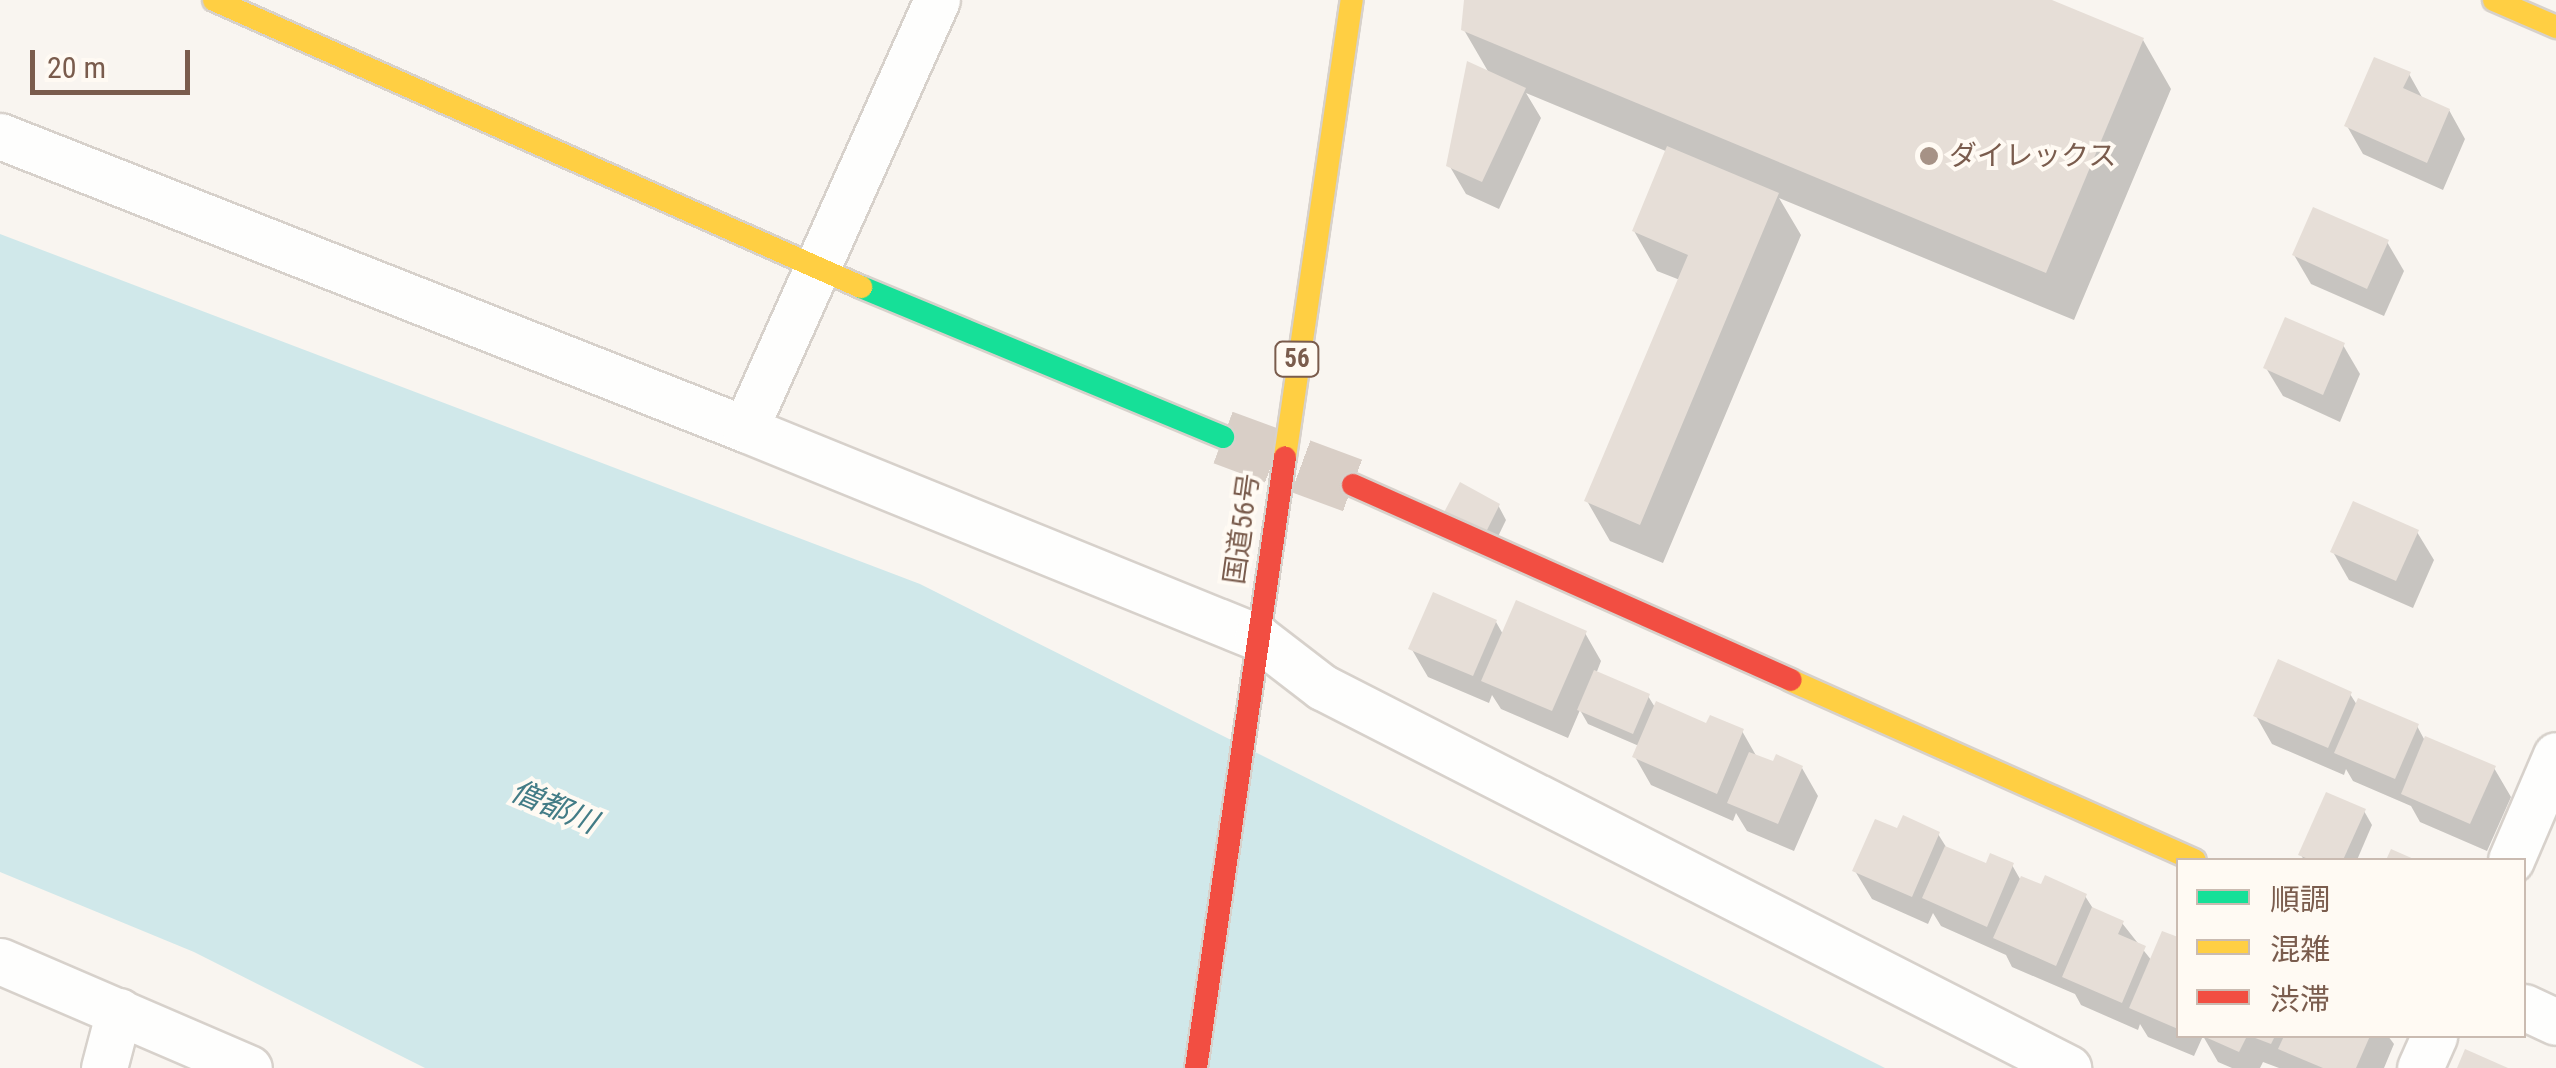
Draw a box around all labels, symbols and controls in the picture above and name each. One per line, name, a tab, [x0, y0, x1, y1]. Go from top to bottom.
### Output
scale bar	[35, 30, 195, 92]
text: 20 m	[47, 50, 106, 85]
place label: ダイレックス	[1949, 139, 2117, 173]
marker: ダイレックス	[1918, 145, 1940, 167]
road number: 56	[1272, 339, 1322, 379]
street label: 国道56号	[1218, 471, 1266, 587]
water label: 僧都川	[506, 773, 602, 841]
legend	[2176, 858, 2526, 1038]
text: 順調	[2270, 882, 2330, 917]
text: 混雑	[2270, 932, 2330, 967]
text: 渋滞	[2270, 982, 2330, 1017]

